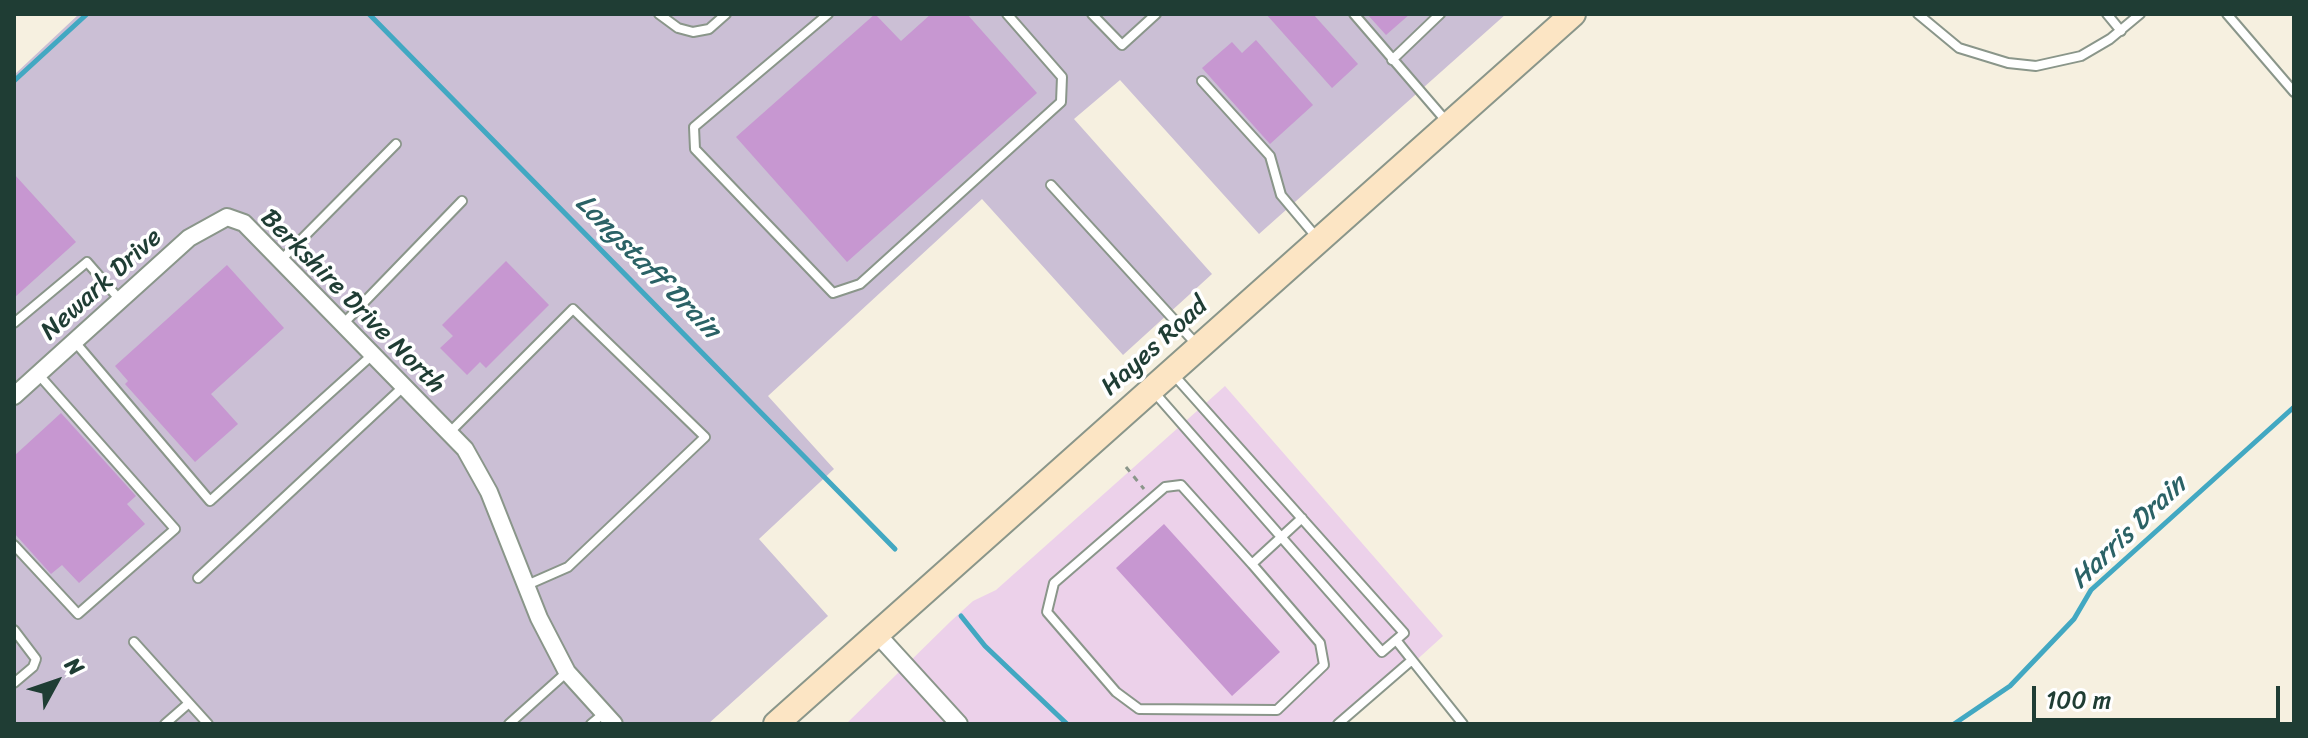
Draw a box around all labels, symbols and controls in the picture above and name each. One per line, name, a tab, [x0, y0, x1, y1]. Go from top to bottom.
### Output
water label: Longstaff Drain	[567, 187, 727, 347]
street label: Berkshire Drive North	[253, 203, 451, 401]
street label: Newark Drive	[35, 222, 169, 348]
street label: Hayes Road	[1095, 291, 1215, 403]
water label: Harris Drain	[2064, 469, 2194, 597]
north arrow	[16, 642, 96, 722]
text: N	[55, 648, 95, 685]
scale bar	[2036, 670, 2284, 720]
text: 100 m	[2046, 679, 2111, 721]

